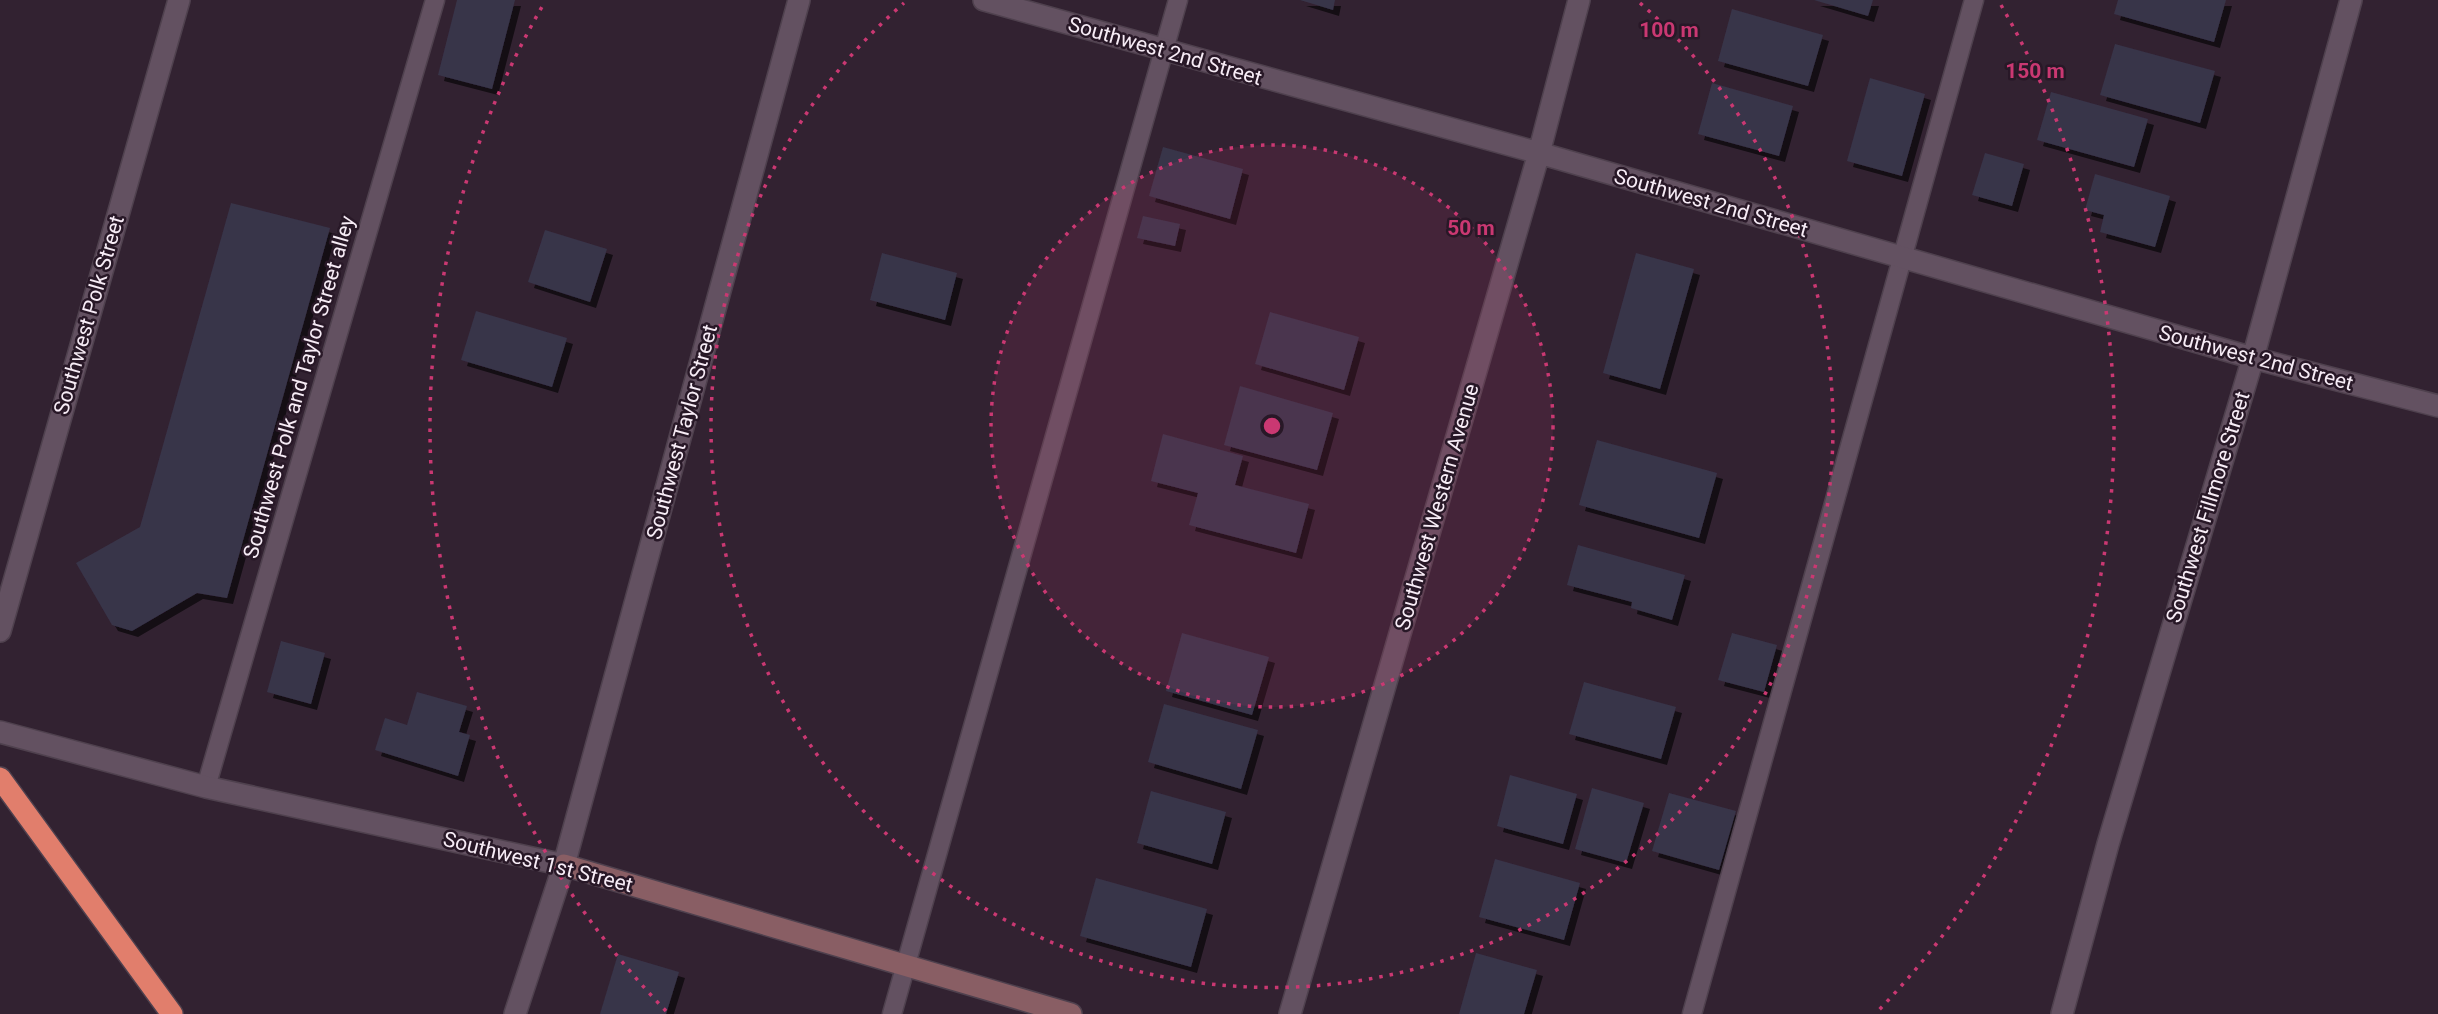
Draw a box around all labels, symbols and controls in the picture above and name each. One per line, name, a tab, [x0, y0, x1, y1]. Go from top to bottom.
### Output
street label: Southwest 2nd Street	[1065, 12, 1265, 90]
text: 100 m	[1639, 18, 1699, 42]
text: 150 m	[2005, 59, 2065, 83]
street label: Southwest 2nd Street	[1611, 164, 1811, 242]
street label: Southwest Polk Street	[49, 213, 129, 417]
street label: Southwest Polk and Taylor Street alley	[239, 213, 360, 561]
text: 50 m	[1447, 216, 1495, 240]
street label: Southwest 2nd Street	[2156, 321, 2356, 396]
street label: Southwest Taylor Street	[642, 322, 722, 542]
street label: Southwest Western Avenue	[1390, 381, 1484, 633]
street label: Southwest Fillmore Street	[2161, 388, 2255, 625]
centre of rings	[1260, 414, 1284, 438]
street label: Southwest 1st Street	[441, 827, 635, 897]

